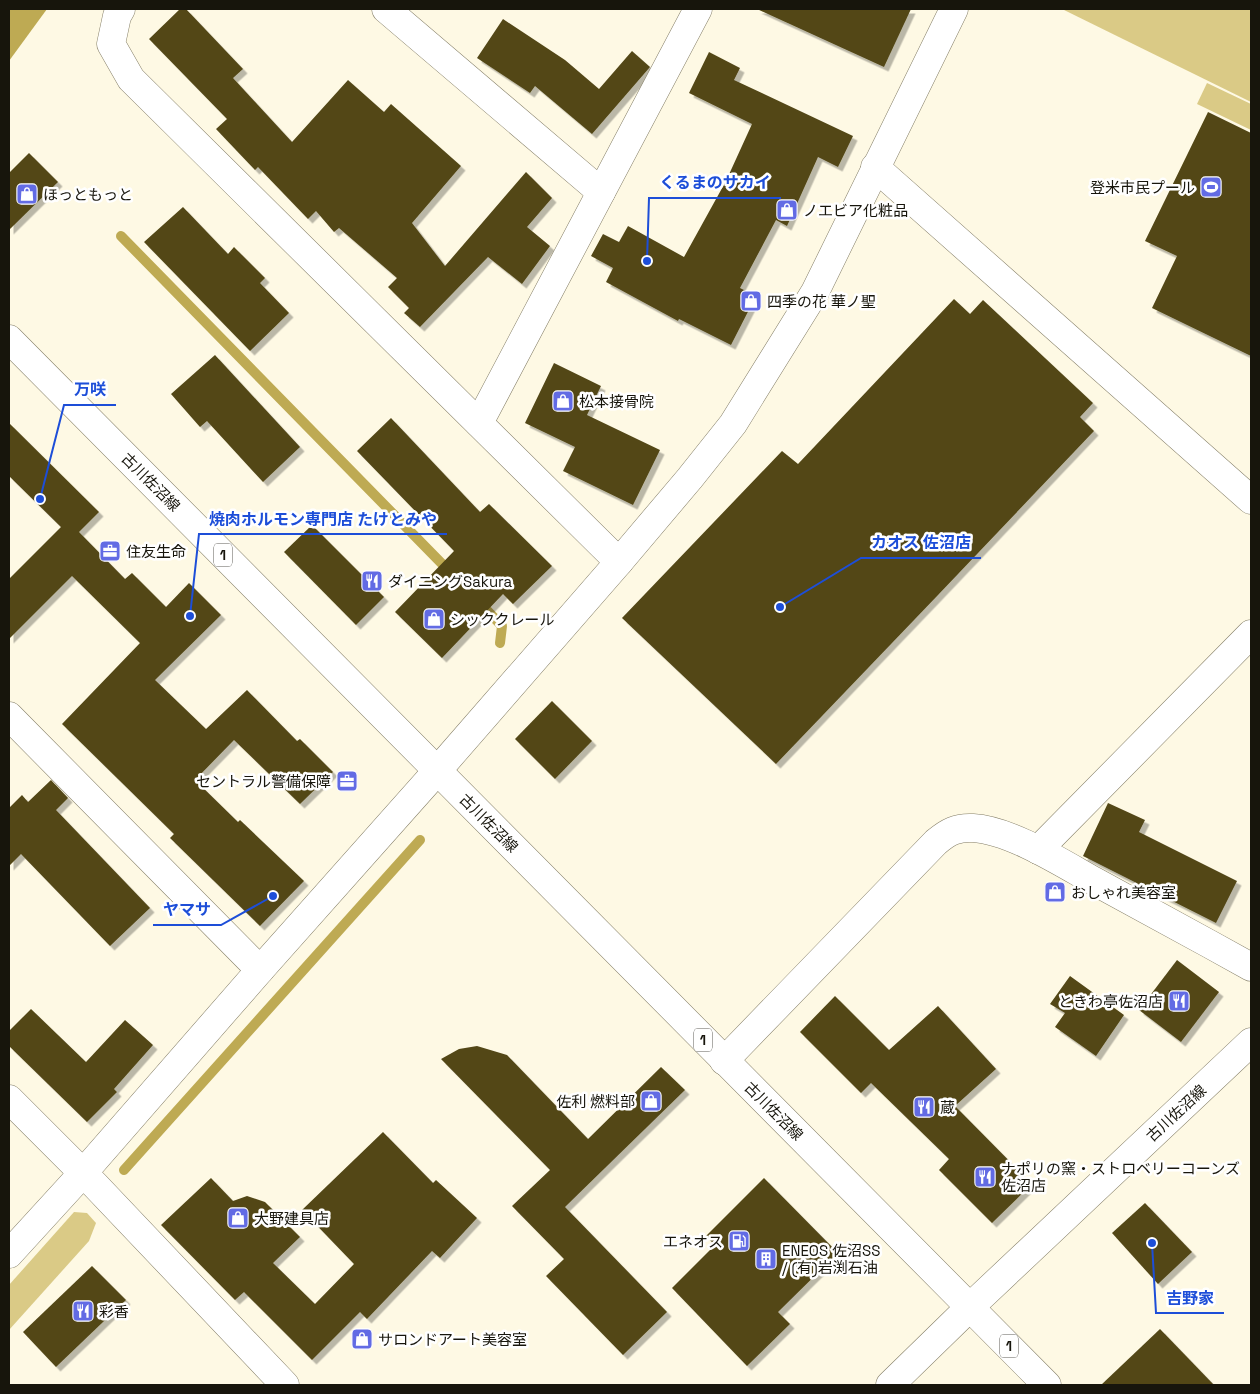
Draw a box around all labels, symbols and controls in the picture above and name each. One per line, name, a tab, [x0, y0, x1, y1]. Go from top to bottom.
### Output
callout: くるまのサカイ	[649, 167, 781, 198]
text: くるまのサカイ	[659, 172, 771, 193]
sports icon: 登米市民プール	[1199, 175, 1223, 199]
place label: 登米市民プール	[1090, 178, 1195, 197]
shop icon: ほっともっと	[15, 182, 39, 206]
place label: ほっともっと	[43, 185, 133, 204]
shop icon: ノエビア化粧品	[775, 198, 799, 222]
place label: ノエビア化粧品	[803, 201, 908, 220]
shop icon: 四季の花 華ノ聖	[739, 289, 763, 313]
place label: 四季の花 華ノ聖	[767, 292, 876, 311]
callout: 万咲	[64, 374, 116, 405]
text: 万咲	[74, 379, 106, 400]
shop icon: 松本接骨院	[551, 389, 575, 413]
place label: 松本接骨院	[579, 392, 654, 411]
street label: 古川佐沼線	[118, 449, 184, 515]
callout: 焼肉ホルモン専門店 たけとみや	[199, 503, 447, 534]
text: 焼肉ホルモン専門店 たけとみや	[209, 509, 437, 530]
callout: カオス 佐沼店	[861, 527, 981, 558]
text: カオス 佐沼店	[871, 532, 971, 553]
office icon: 住友生命	[98, 539, 122, 563]
place label: 住友生命	[126, 542, 186, 561]
road number: 1	[214, 544, 232, 566]
restaurant icon: ダイニングSakura	[360, 569, 384, 593]
place label: ダイニングSakura	[388, 572, 512, 591]
shop icon: シッククレール	[422, 607, 446, 631]
place label: シッククレール	[450, 610, 554, 629]
office icon: セントラル警備保障	[335, 769, 359, 793]
place label: セントラル警備保障	[196, 772, 331, 791]
street label: 古川佐沼線	[456, 790, 522, 856]
shop icon: おしゃれ美容室	[1043, 880, 1067, 904]
place label: おしゃれ美容室	[1071, 883, 1176, 902]
callout: ヤマサ	[153, 894, 221, 925]
text: ヤマサ	[163, 899, 211, 920]
restaurant icon: ときわ亭佐沼店	[1167, 989, 1191, 1013]
place label: ときわ亭佐沼店	[1058, 992, 1163, 1011]
road number: 1	[694, 1028, 712, 1052]
street label: 古川佐沼線	[741, 1078, 807, 1144]
street label: 古川佐沼線	[1142, 1080, 1210, 1146]
shop icon: 佐利 燃料部	[639, 1089, 663, 1113]
place label: 佐利 燃料部	[556, 1092, 635, 1111]
restaurant icon: 蔵	[912, 1095, 936, 1119]
place label: 蔵	[940, 1098, 955, 1117]
place label: ナポリの窯・ストロベリーコーンズ 佐沼店	[1001, 1159, 1240, 1195]
restaurant icon: ナポリの窯・ストロベリーコーンズ 佐沼店	[973, 1165, 997, 1189]
shop icon: 大野建具店	[226, 1206, 250, 1230]
place label: 大野建具店	[254, 1209, 329, 1228]
fuel station icon: エネオス	[727, 1229, 751, 1253]
place label: エネオス	[663, 1232, 723, 1251]
place label: ENEOS 佐沼SS / (有)岩渕石油	[782, 1241, 880, 1278]
building icon: ENEOS 佐沼SS / (有)岩渕石油	[754, 1247, 778, 1271]
callout: 吉野家	[1156, 1282, 1224, 1313]
text: 吉野家	[1166, 1288, 1214, 1309]
restaurant icon: 彩香	[71, 1299, 95, 1323]
place label: 彩香	[99, 1302, 129, 1321]
shop icon: サロンドアート美容室	[350, 1327, 374, 1351]
place label: サロンドアート美容室	[378, 1330, 527, 1349]
road number: 1	[1000, 1334, 1018, 1358]

